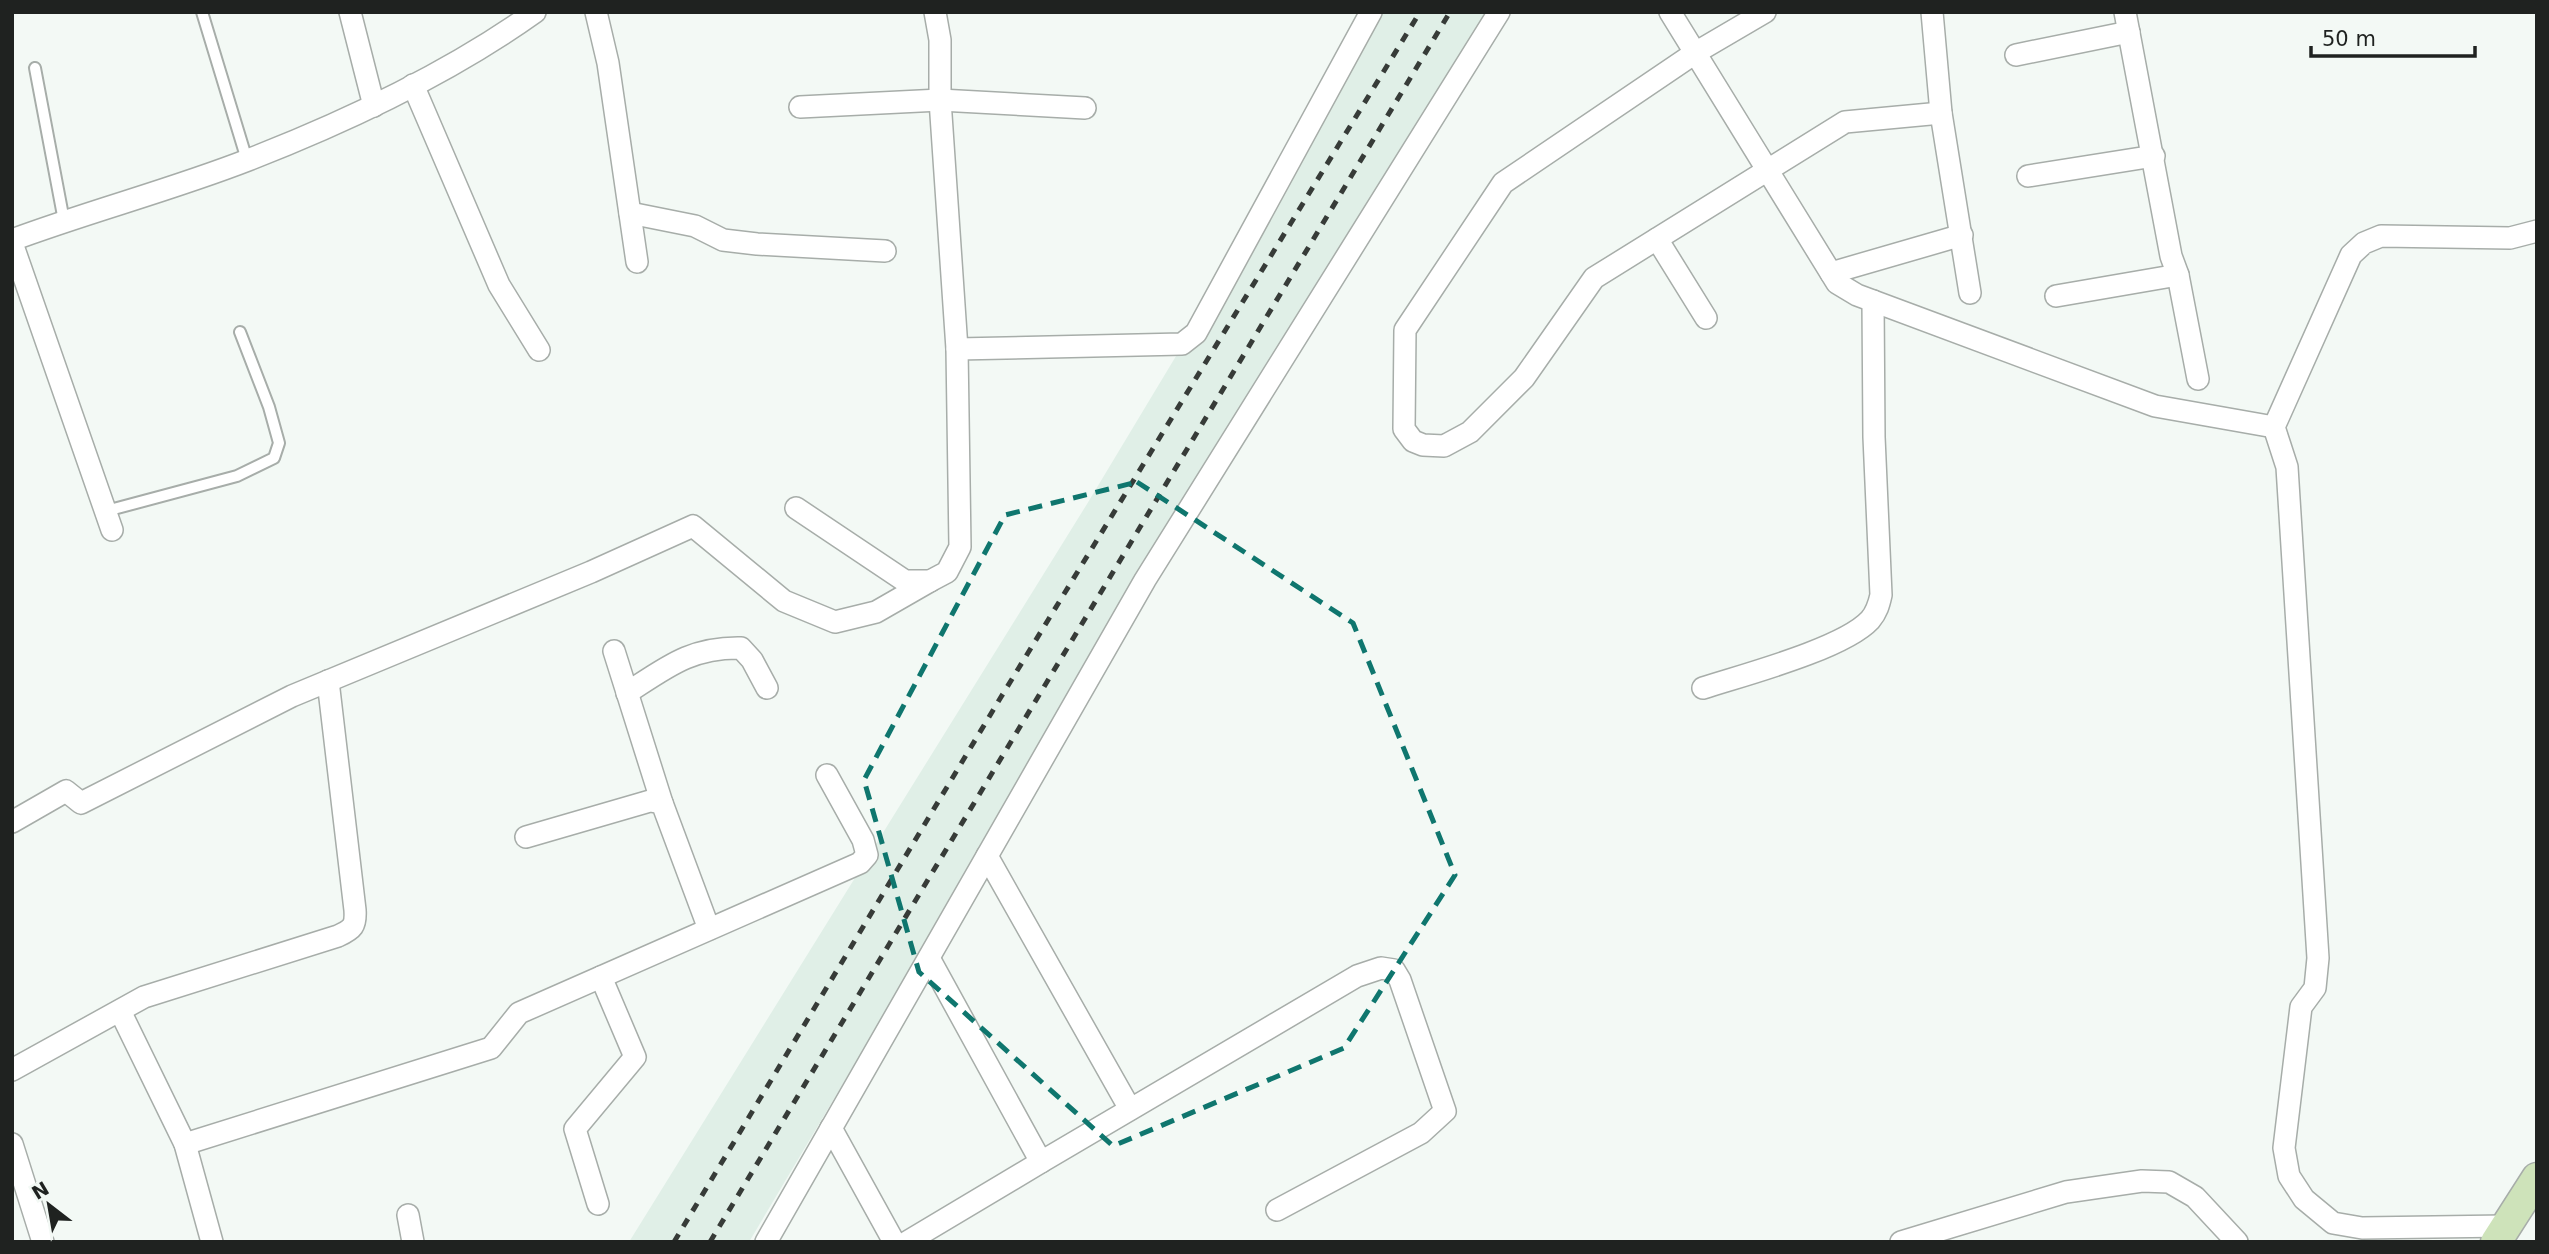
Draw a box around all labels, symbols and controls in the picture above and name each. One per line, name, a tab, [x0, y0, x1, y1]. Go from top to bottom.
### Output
scale bar	[2311, 14, 2476, 58]
text: 50 m	[2322, 27, 2376, 51]
north arrow	[14, 1170, 84, 1240]
text: N	[28, 1177, 53, 1204]

